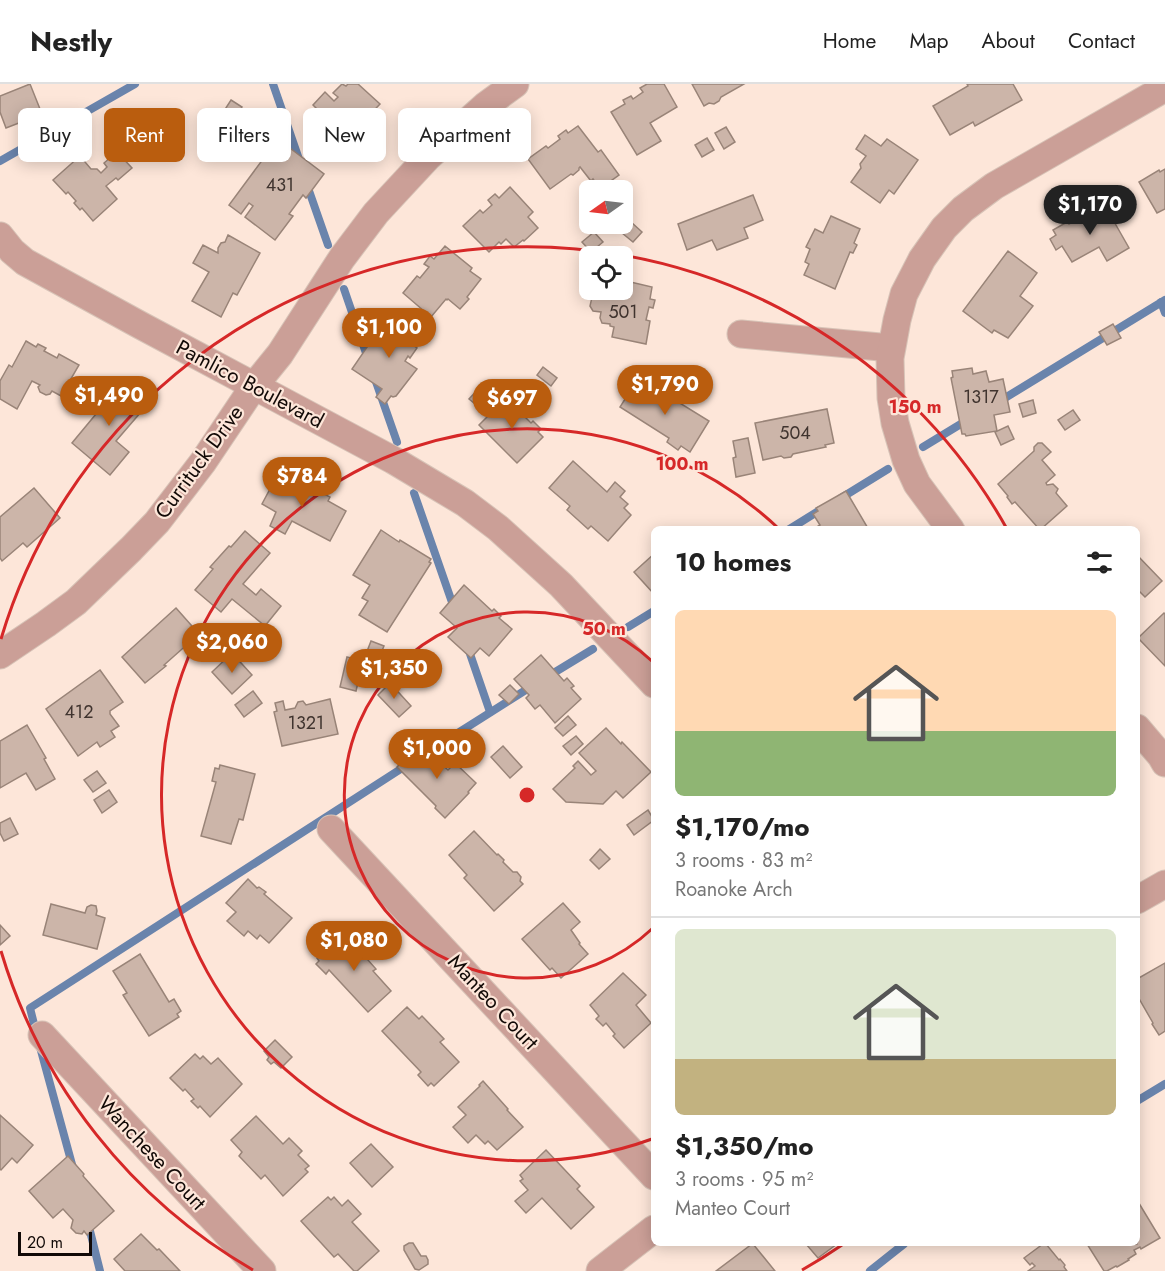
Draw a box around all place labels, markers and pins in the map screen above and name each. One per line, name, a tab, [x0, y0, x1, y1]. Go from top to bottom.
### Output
pin: $1,170	[1041, 185, 1139, 236]
pin: $1,100	[340, 308, 438, 359]
pin: $1,790	[616, 365, 714, 416]
pin: $1,490	[60, 376, 158, 427]
pin: $697	[476, 379, 548, 430]
pin: $784	[266, 457, 338, 508]
pin: $2,060	[183, 623, 281, 674]
pin: $1,350	[345, 649, 443, 700]
pin: $1,000	[388, 729, 486, 780]
centre of rings	[517, 785, 537, 805]
pin: $1,080	[305, 921, 403, 972]

